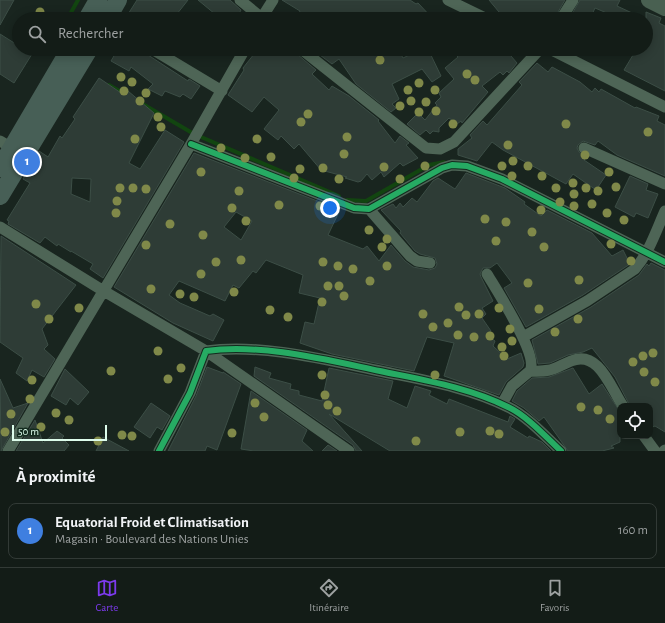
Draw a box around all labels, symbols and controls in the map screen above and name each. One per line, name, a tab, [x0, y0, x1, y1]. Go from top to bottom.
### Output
search box	[12, 12, 653, 56]
icon: search	[26, 23, 48, 45]
text: Rechercher	[58, 26, 123, 41]
pin: 1	[14, 147, 40, 177]
your location	[320, 198, 340, 218]
map controls	[617, 403, 653, 439]
button: locate	[617, 403, 653, 439]
scale bar	[12, 423, 107, 442]
text: 50 m	[18, 426, 39, 437]
text: À proximité	[16, 468, 96, 485]
text: Equatorial Froid et Climatisation	[55, 515, 249, 530]
text: 1	[28, 524, 32, 537]
text: 160 m	[618, 524, 648, 537]
text: Magasin · Boulevard des Nations Unies	[55, 533, 249, 546]
tab: Carte	[96, 577, 118, 614]
tab: Itinéraire	[309, 577, 349, 614]
tab: Favoris	[540, 577, 569, 614]

